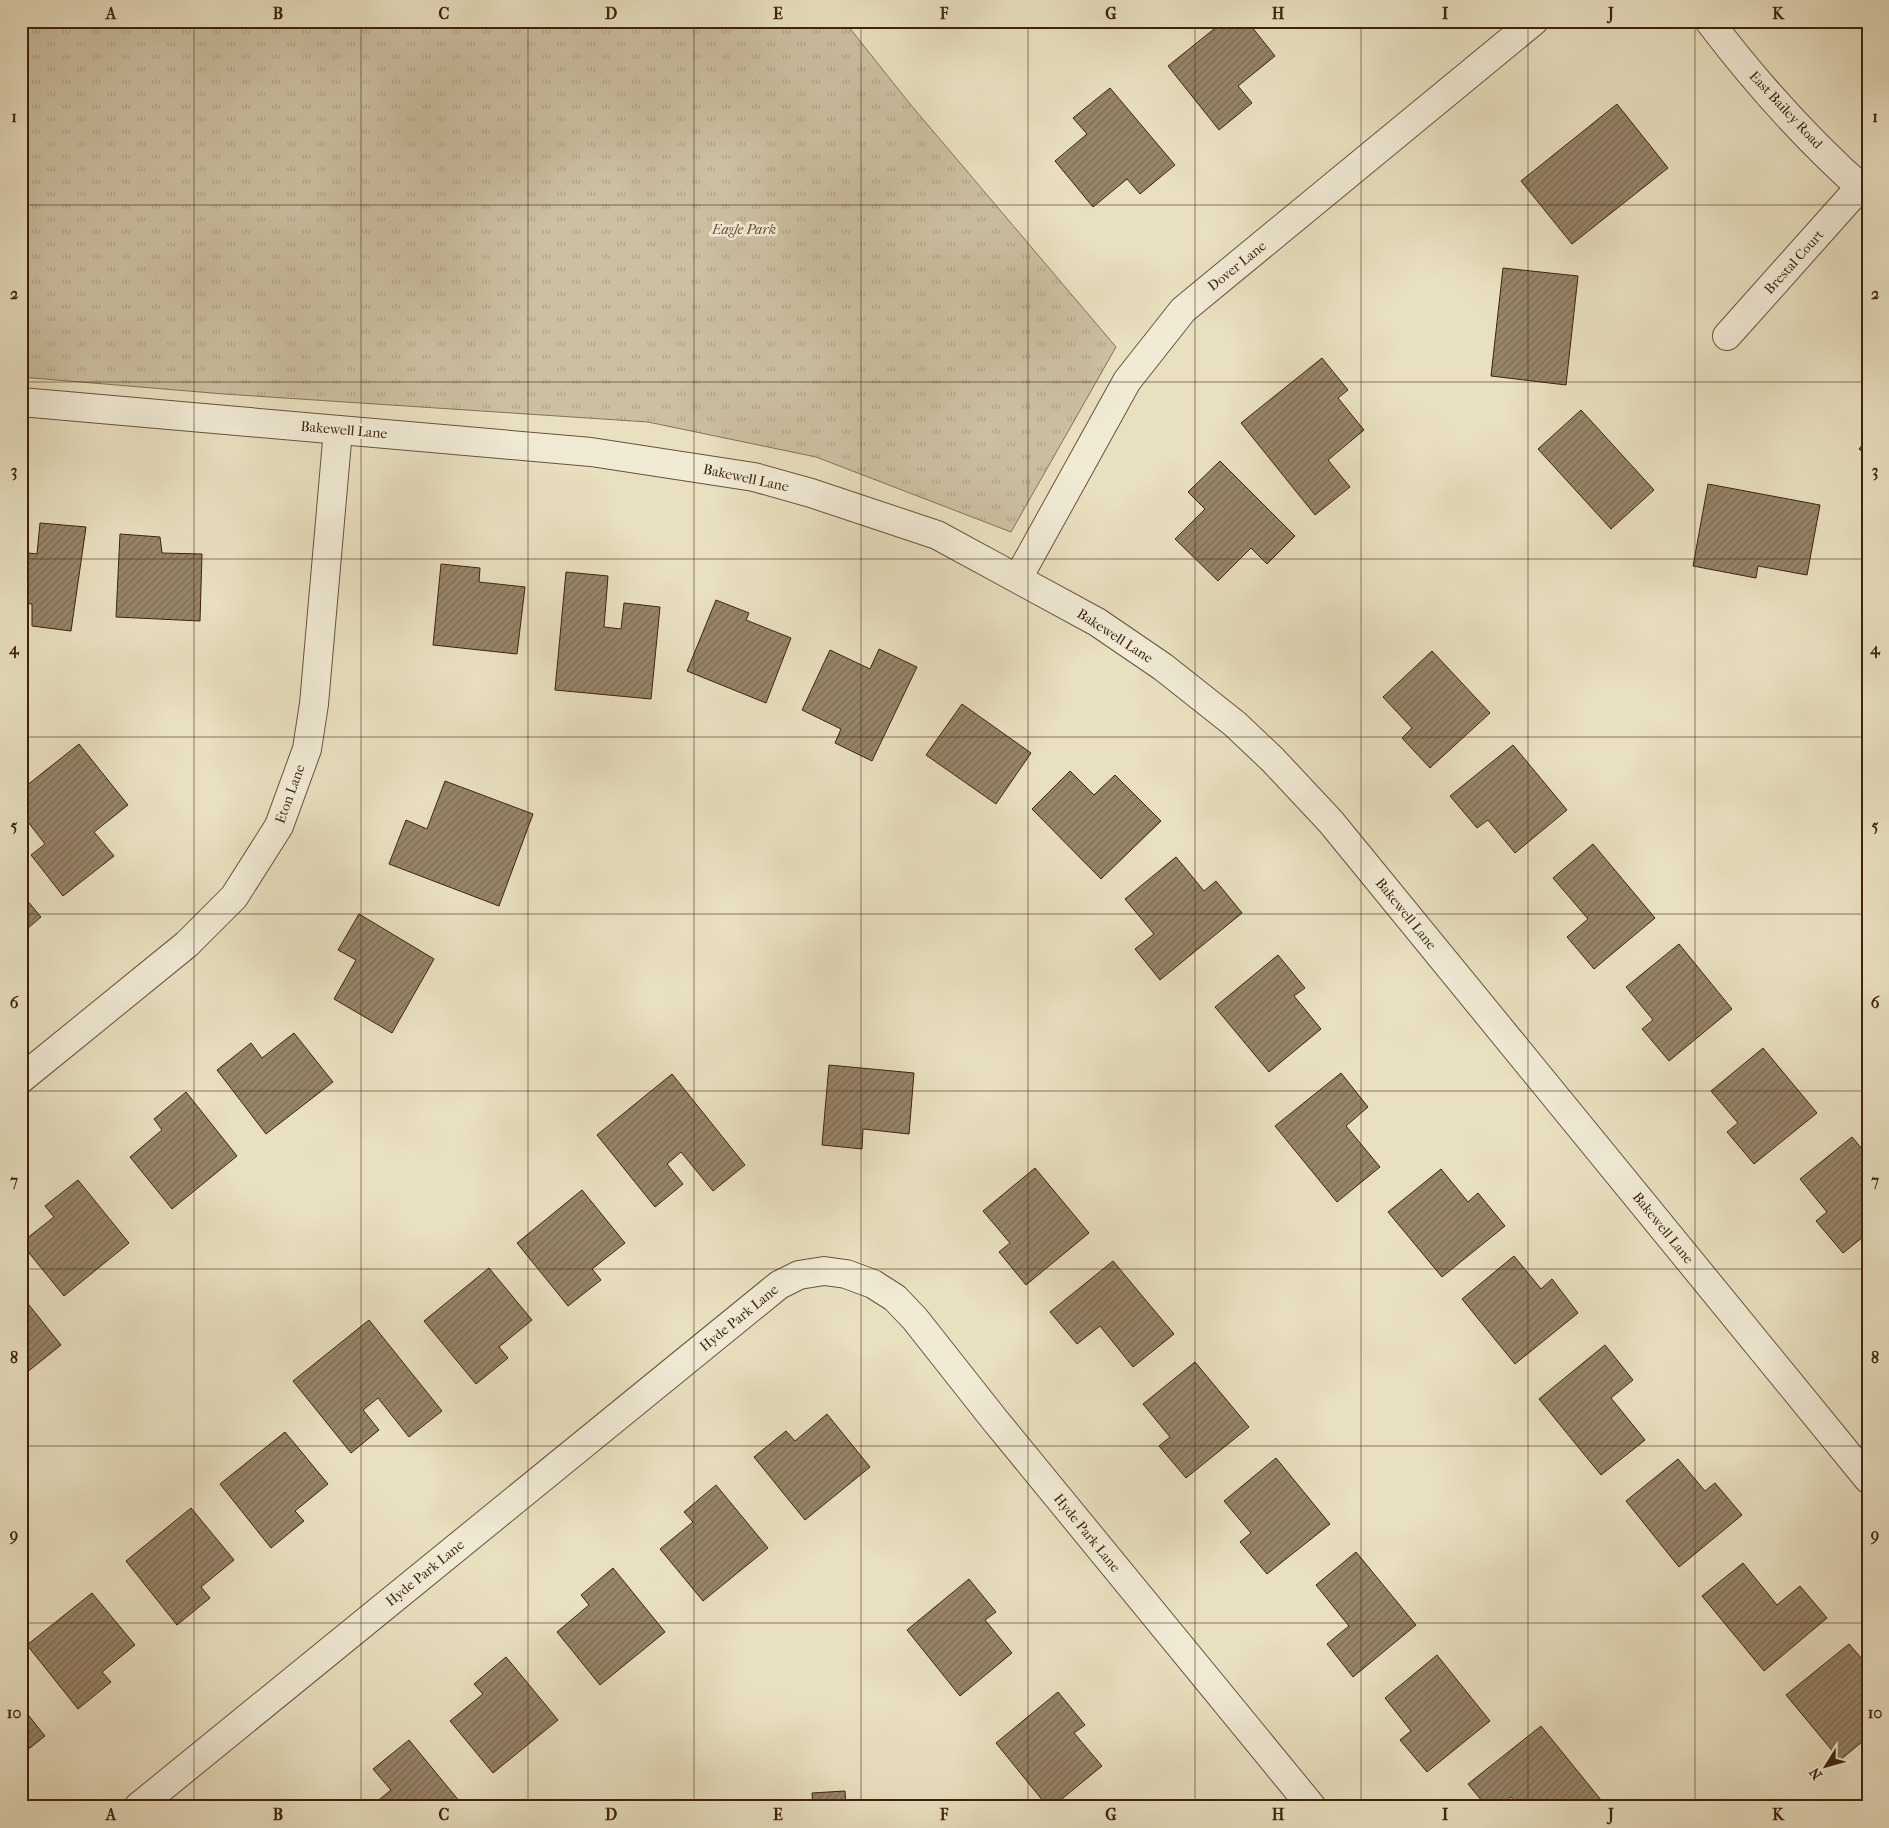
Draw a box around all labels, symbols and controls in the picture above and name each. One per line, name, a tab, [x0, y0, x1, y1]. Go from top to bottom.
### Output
text: A	[105, 4, 117, 23]
text: B	[273, 4, 283, 23]
text: C	[439, 4, 450, 23]
text: D	[605, 4, 617, 23]
text: E	[773, 4, 783, 23]
text: F	[939, 4, 949, 23]
text: G	[1105, 4, 1117, 23]
text: H	[1272, 4, 1285, 23]
text: I	[1442, 4, 1449, 23]
text: J	[1606, 4, 1614, 24]
text: K	[1772, 4, 1785, 23]
street label: East Bailey Road	[1746, 68, 1827, 153]
text: 1	[11, 107, 17, 126]
text: 1	[1872, 107, 1878, 126]
park label: Eagle Park	[711, 221, 776, 238]
street label: Brestal Court	[1761, 226, 1827, 298]
street label: Dover Lane	[1204, 237, 1270, 295]
text: 2	[10, 284, 18, 303]
text: 2	[1871, 284, 1879, 303]
street label: Bakewell Lane	[300, 418, 388, 442]
text: 3	[11, 461, 17, 481]
street label: Bakewell Lane	[702, 461, 790, 495]
text: 3	[1872, 461, 1878, 481]
street label: Bakewell Lane	[1074, 605, 1156, 667]
text: 4	[8, 639, 20, 659]
text: 4	[1869, 639, 1881, 659]
street label: Eton Lane	[271, 762, 309, 826]
text: 5	[11, 816, 18, 835]
text: 5	[1872, 816, 1879, 835]
street label: Bakewell Lane	[1372, 875, 1440, 953]
text: 6	[10, 993, 19, 1012]
text: 6	[1871, 993, 1880, 1012]
text: 7	[9, 1171, 18, 1190]
text: 7	[1870, 1171, 1879, 1190]
street label: Bakewell Lane	[1629, 1189, 1697, 1267]
street label: Hyde Park Lane	[696, 1281, 782, 1355]
text: 8	[10, 1348, 18, 1367]
text: 8	[1871, 1348, 1879, 1367]
street label: Hyde Park Lane	[1050, 1490, 1124, 1576]
text: 9	[9, 1525, 18, 1545]
text: 9	[1870, 1525, 1879, 1545]
street label: Hyde Park Lane	[382, 1536, 468, 1610]
text: 10	[7, 1703, 21, 1722]
text: 10	[1868, 1703, 1882, 1722]
north arrow	[1802, 1740, 1852, 1790]
text: N	[1806, 1764, 1826, 1783]
text: A	[105, 1805, 117, 1824]
text: B	[273, 1805, 283, 1824]
text: C	[439, 1805, 450, 1824]
text: D	[605, 1805, 617, 1824]
text: E	[773, 1805, 783, 1824]
text: F	[939, 1805, 949, 1824]
text: G	[1105, 1805, 1117, 1824]
text: H	[1272, 1805, 1285, 1824]
text: I	[1442, 1805, 1449, 1824]
text: J	[1606, 1805, 1614, 1825]
text: K	[1772, 1805, 1785, 1824]

